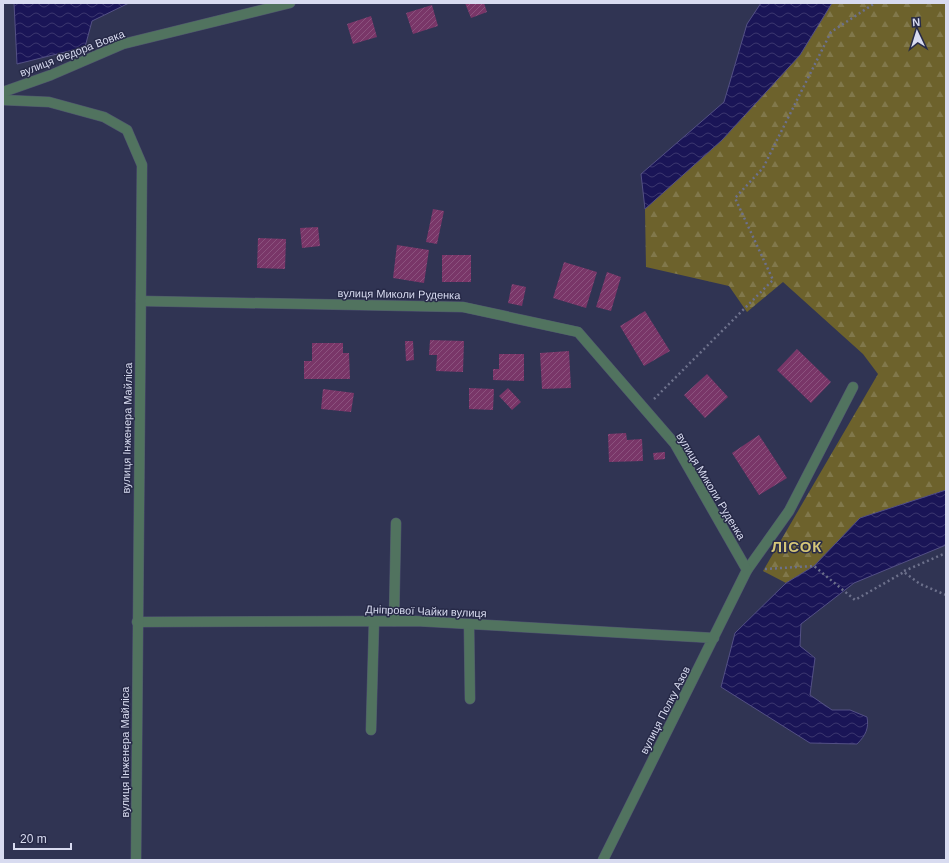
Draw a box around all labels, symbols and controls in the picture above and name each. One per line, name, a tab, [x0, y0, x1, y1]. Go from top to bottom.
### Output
north arrow	[897, 12, 937, 52]
text: N	[912, 16, 921, 28]
street label: вулиця Федора Вовка	[18, 27, 127, 79]
street label: вулиця Миколи Руденка	[338, 287, 461, 301]
street label: вулиця Інженера Майліса	[120, 362, 134, 494]
street label: вулиця Миколи Руденка	[674, 430, 748, 542]
district label: ЛІСОК	[772, 538, 822, 555]
street label: Дніпрової Чайки вулиця	[365, 603, 487, 619]
street label: вулиця Полку Азов	[638, 664, 692, 756]
street label: вулиця Інженера Майліса	[119, 686, 131, 817]
scale bar	[14, 825, 71, 851]
text: 20 m	[20, 832, 47, 846]

